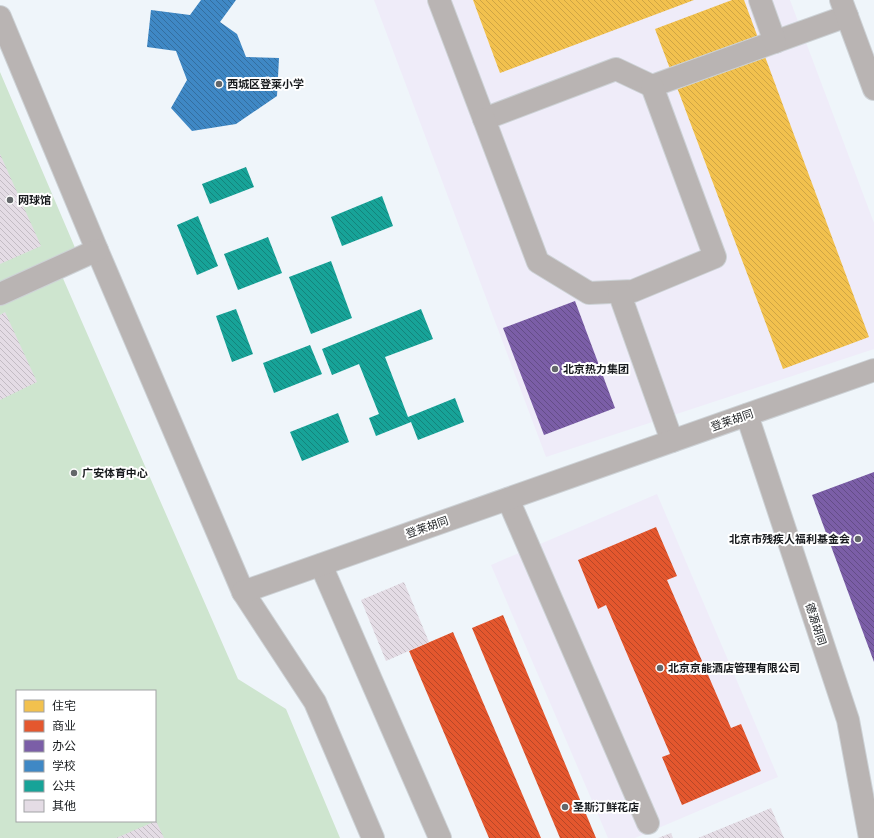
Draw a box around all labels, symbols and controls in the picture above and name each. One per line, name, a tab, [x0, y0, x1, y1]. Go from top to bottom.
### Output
place label: 西城区登莱小学	[227, 78, 304, 91]
marker: 西城区登莱小学	[214, 79, 224, 89]
place label: 网球馆	[18, 194, 51, 207]
marker: 网球馆	[5, 195, 15, 205]
place label: 北京热力集团	[563, 363, 629, 376]
marker: 北京热力集团	[550, 364, 560, 374]
street label: 登莱胡同	[709, 407, 755, 434]
place label: 广安体育中心	[82, 467, 148, 480]
marker: 广安体育中心	[69, 468, 79, 478]
street label: 登莱胡同	[404, 514, 450, 541]
place label: 北京市残疾人福利基金会	[729, 533, 850, 546]
marker: 北京市残疾人福利基金会	[853, 534, 863, 544]
street label: 德源胡同	[803, 601, 829, 647]
place label: 北京京能酒店管理有限公司	[668, 662, 800, 675]
marker: 北京京能酒店管理有限公司	[655, 663, 665, 673]
legend	[16, 690, 156, 822]
text: 住宅	[52, 699, 76, 713]
text: 商业	[52, 719, 76, 733]
text: 办公	[52, 739, 76, 753]
text: 学校	[52, 759, 76, 773]
text: 公共	[52, 779, 76, 793]
text: 其他	[52, 799, 76, 813]
place label: 圣斯汀鲜花店	[573, 801, 639, 814]
marker: 圣斯汀鲜花店	[560, 802, 570, 812]

